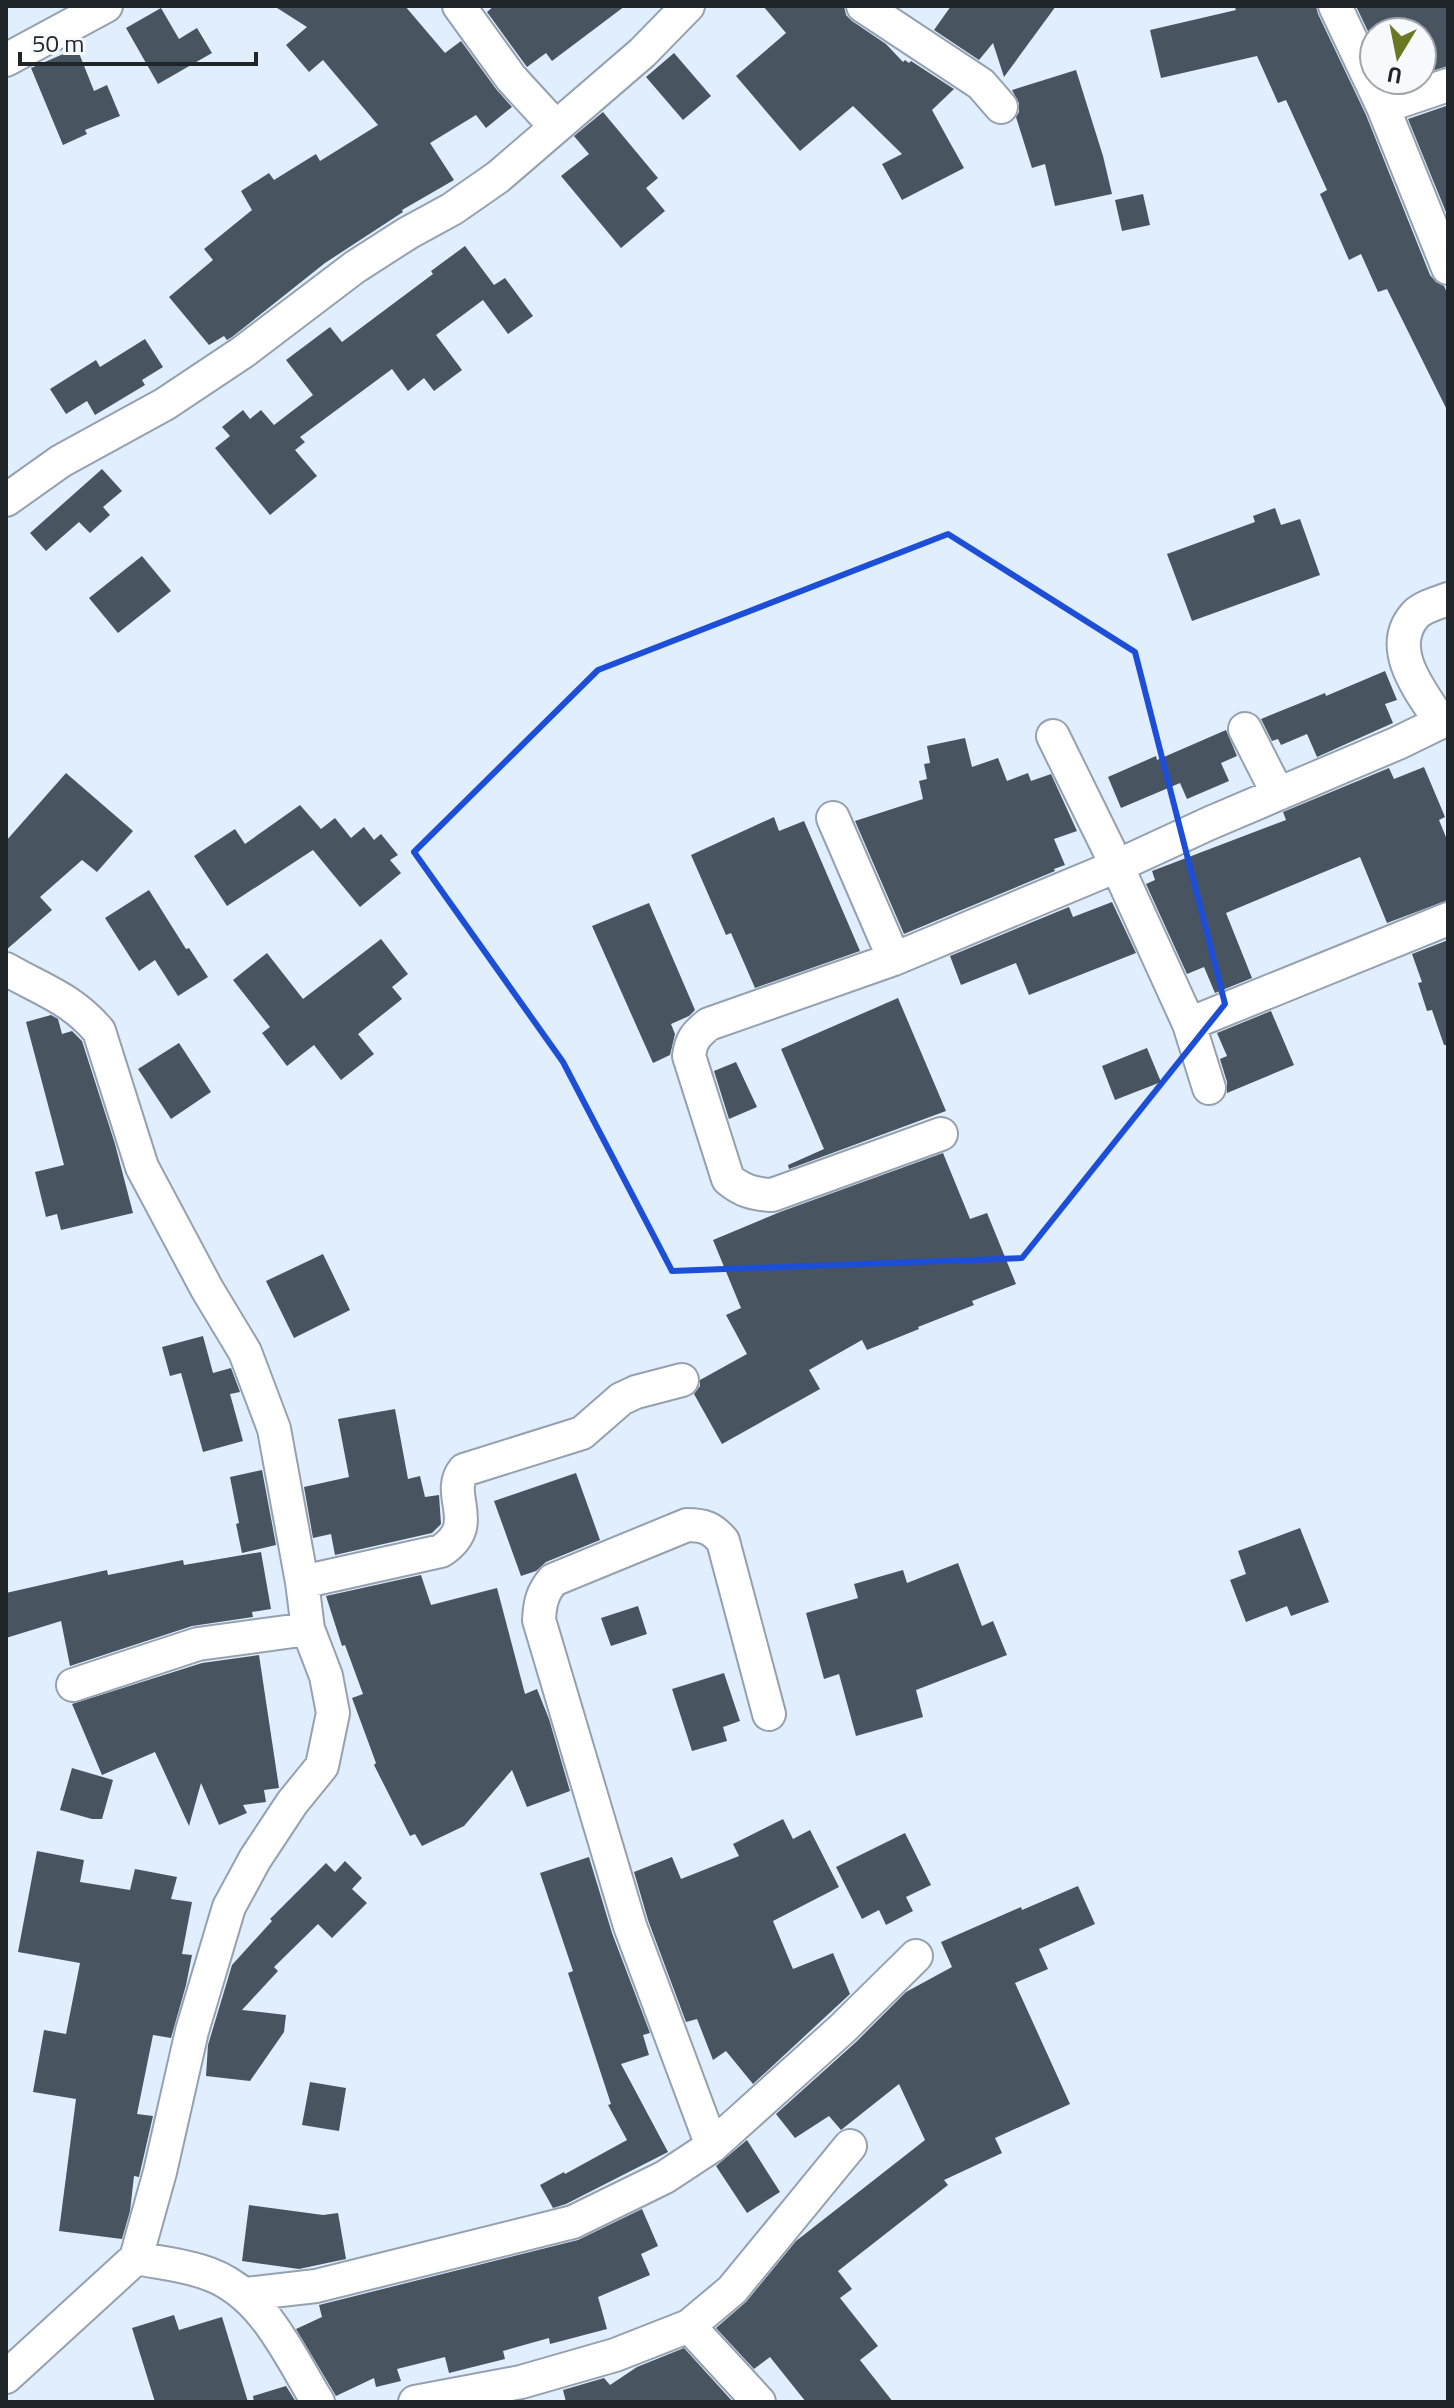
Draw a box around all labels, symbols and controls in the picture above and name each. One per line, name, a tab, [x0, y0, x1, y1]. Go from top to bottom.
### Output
scale bar	[20, 16, 256, 66]
north arrow	[1358, 16, 1438, 96]
text: 50 m	[32, 25, 84, 61]
text: U	[1384, 58, 1405, 94]

